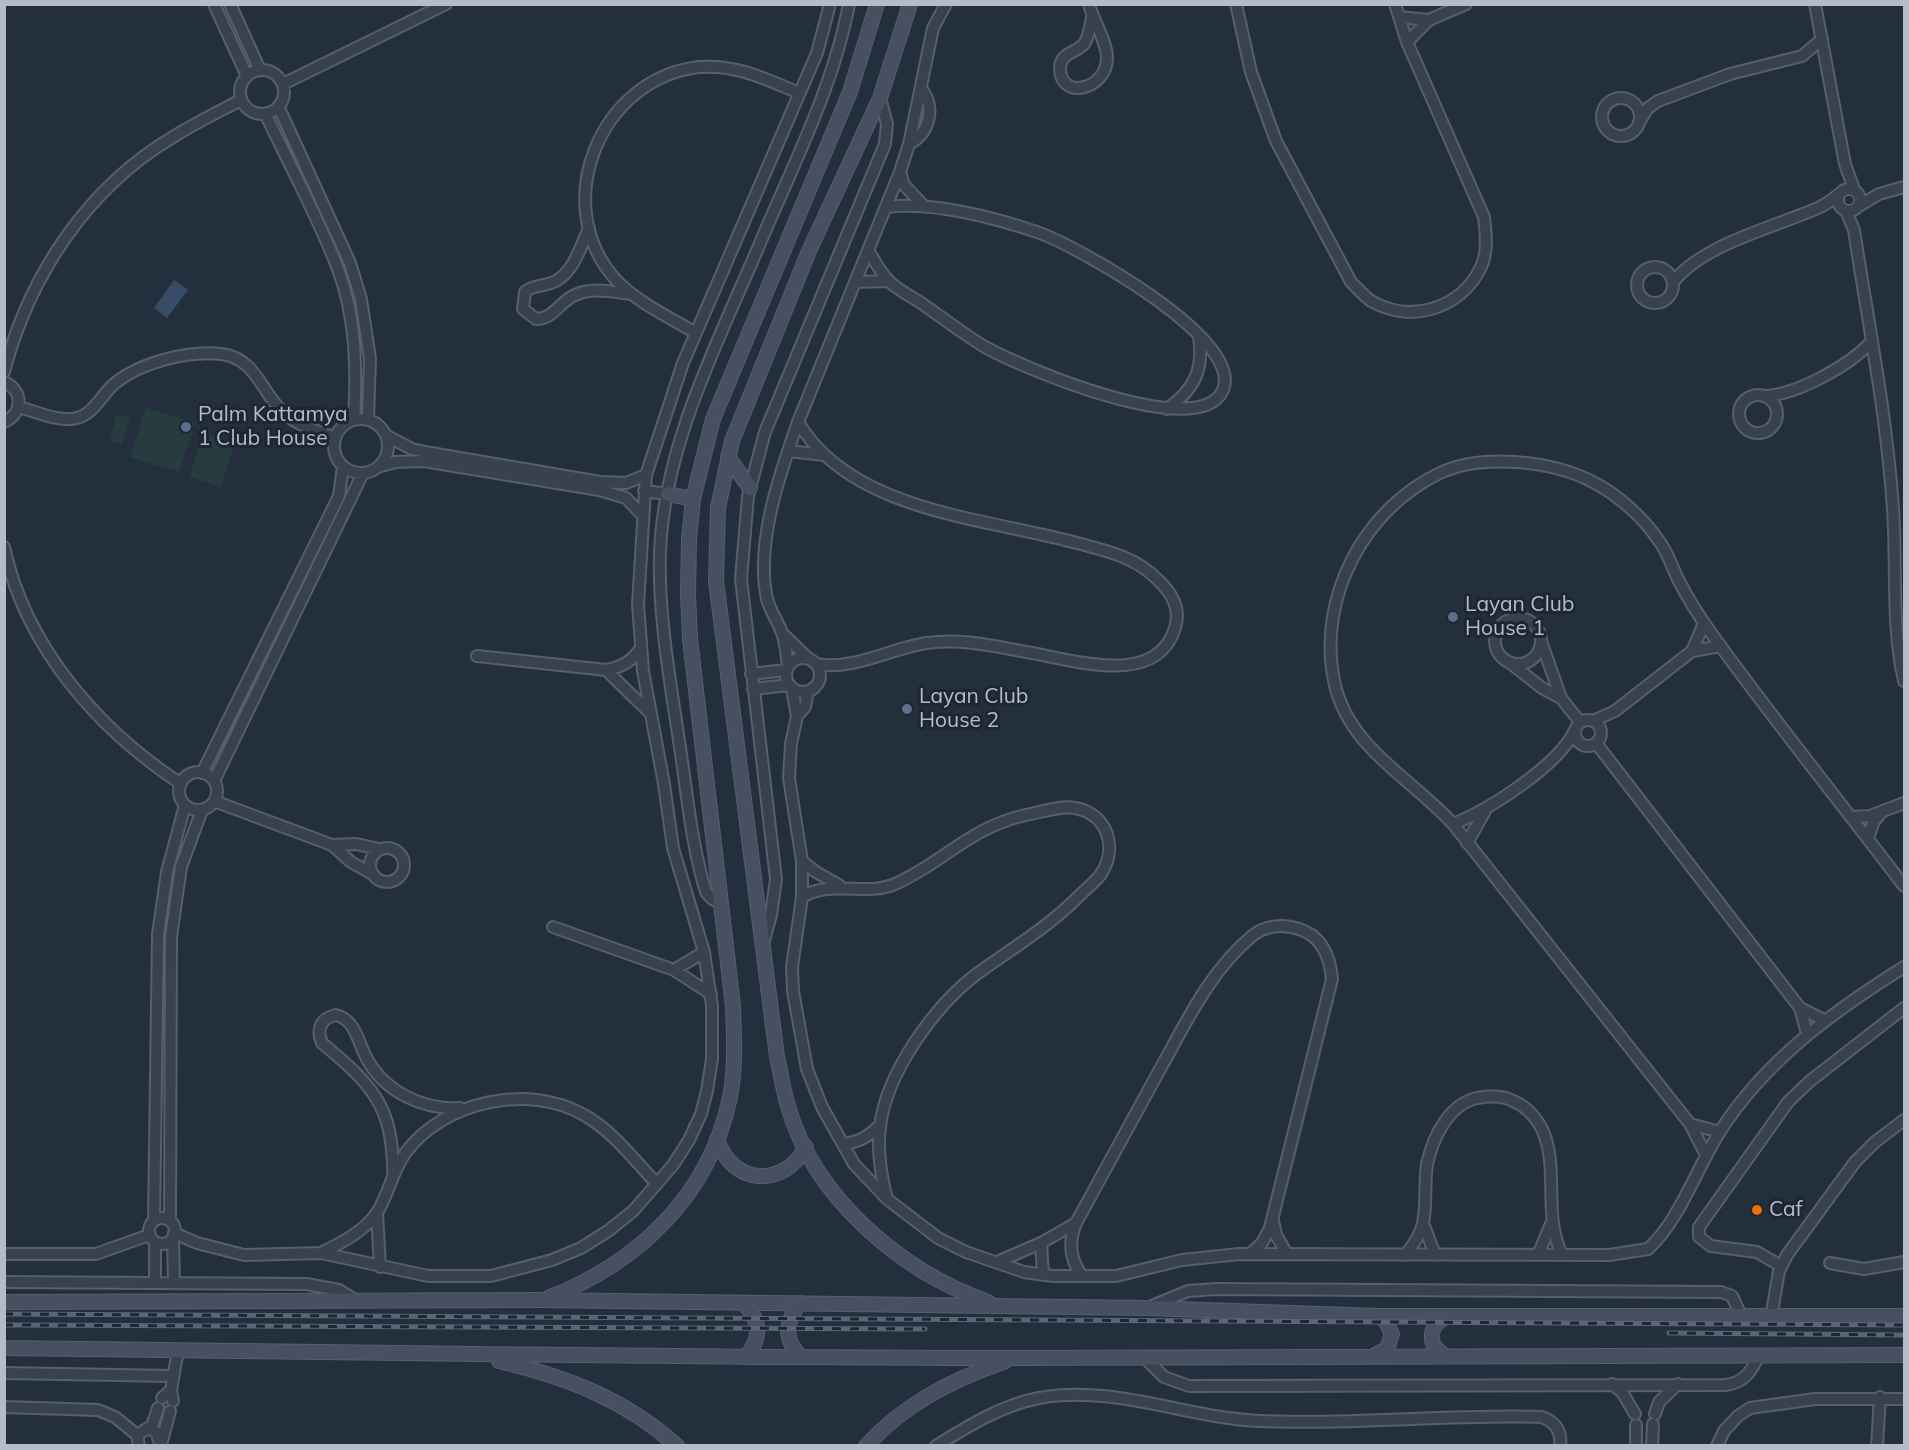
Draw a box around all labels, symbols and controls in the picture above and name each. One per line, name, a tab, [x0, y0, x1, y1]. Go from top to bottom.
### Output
place label: Palm Kattamya 1 Club House	[198, 402, 347, 452]
marker: Palm Kattamya 1 Club House	[179, 420, 193, 434]
place label: Layan Club House 1	[1465, 592, 1574, 642]
marker: Layan Club House 1	[1446, 610, 1460, 624]
place label: Layan Club House 2	[919, 684, 1028, 734]
marker: Layan Club House 2	[900, 702, 914, 716]
place label: Caf	[1769, 1197, 1803, 1223]
marker: Caf	[1750, 1203, 1764, 1217]

